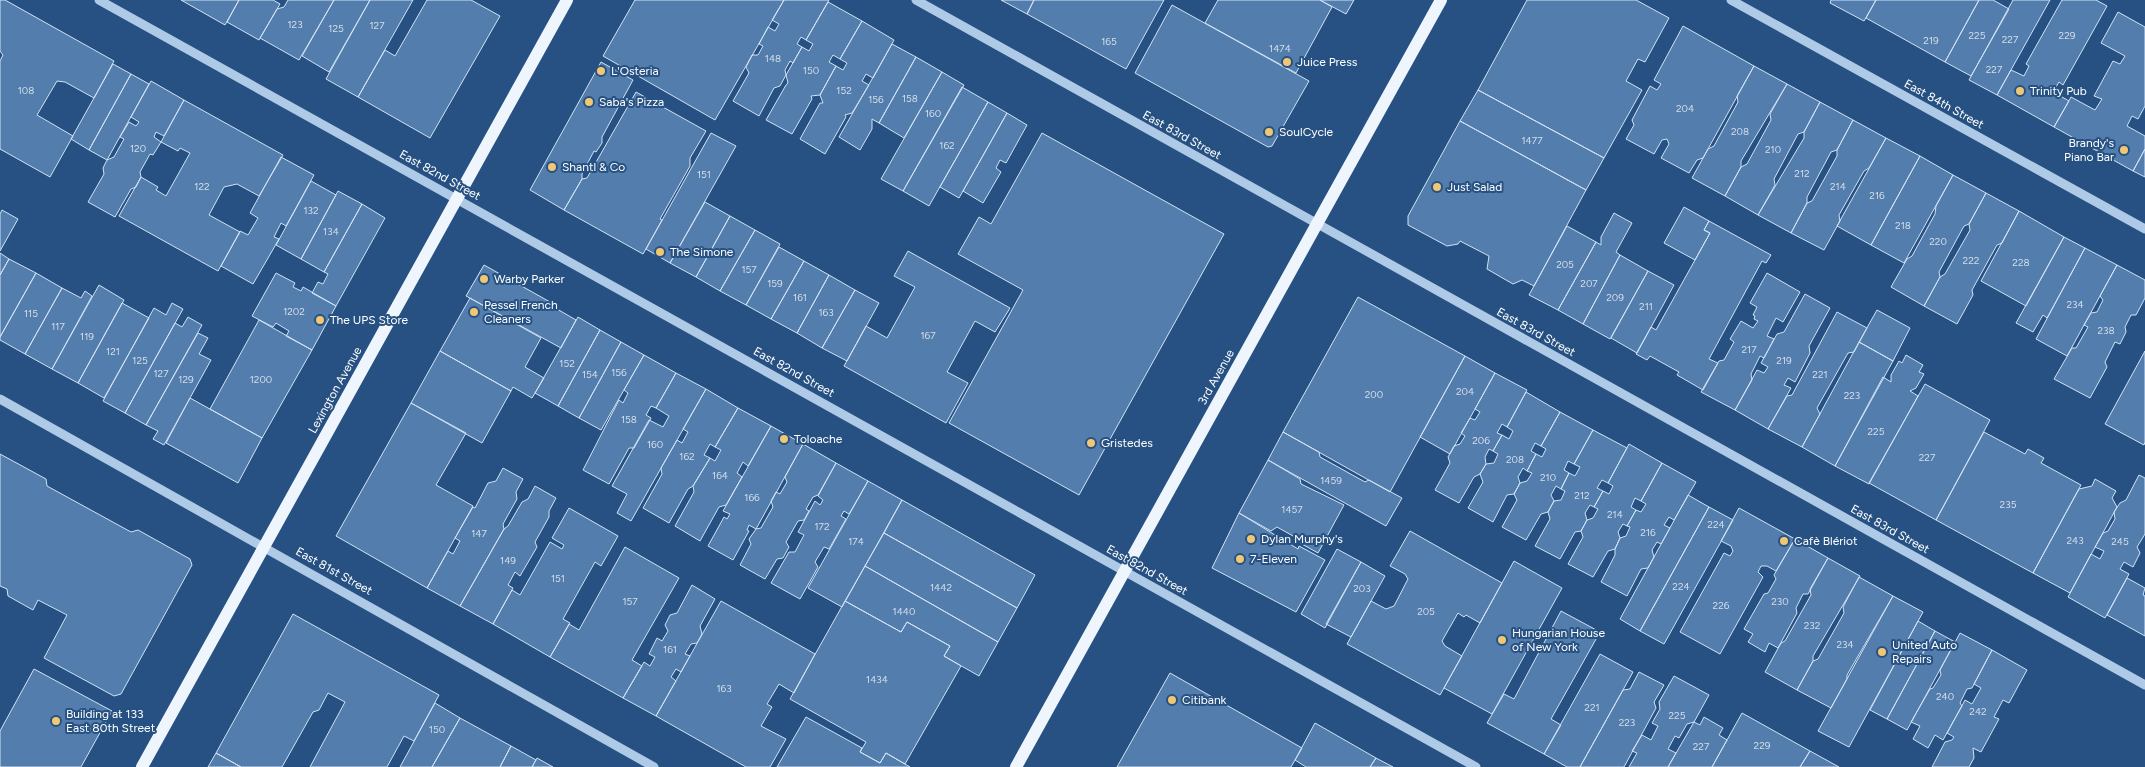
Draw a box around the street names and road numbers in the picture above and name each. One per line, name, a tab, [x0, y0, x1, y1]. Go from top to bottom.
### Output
street label: East 84th Street	[1902, 76, 1987, 132]
street label: East 83rd Street	[1140, 108, 1224, 163]
street label: East 82nd Street	[397, 147, 483, 203]
street label: East 83rd Street	[1494, 305, 1578, 360]
street label: Lexington Avenue	[305, 344, 365, 436]
street label: East 82nd Street	[751, 344, 837, 400]
street label: 3rd Avenue	[1195, 346, 1237, 407]
street label: East 83rd Street	[1848, 502, 1932, 557]
street label: East 82nd Street	[1104, 542, 1190, 598]
street label: East 81st Street	[293, 544, 375, 598]

